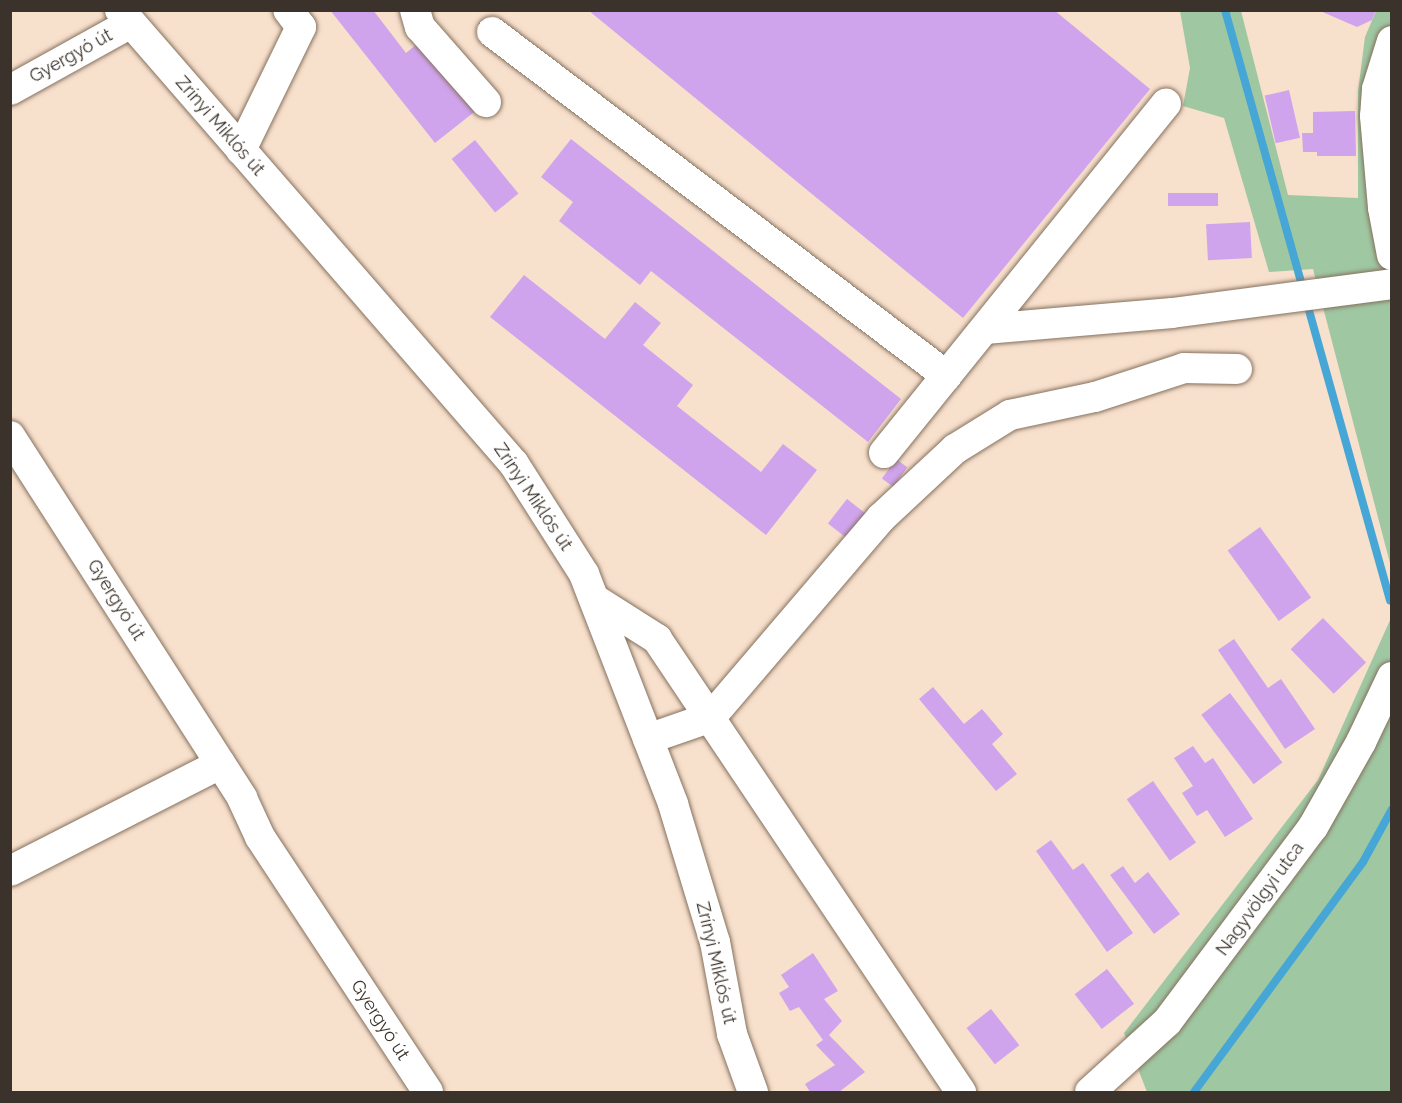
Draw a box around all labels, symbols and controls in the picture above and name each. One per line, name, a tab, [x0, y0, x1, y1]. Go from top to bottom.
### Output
street label: Gyergyó út	[26, 24, 116, 88]
street label: Zrínyi Miklós út	[171, 72, 269, 180]
street label: Zrínyi Miklós út	[489, 439, 577, 555]
street label: Gyergyó út	[83, 556, 149, 644]
street label: Nagyvölgyi utca	[1212, 838, 1308, 960]
street label: Zrínyi Miklós út	[691, 900, 741, 1026]
street label: Gyergyó út	[346, 976, 414, 1064]

